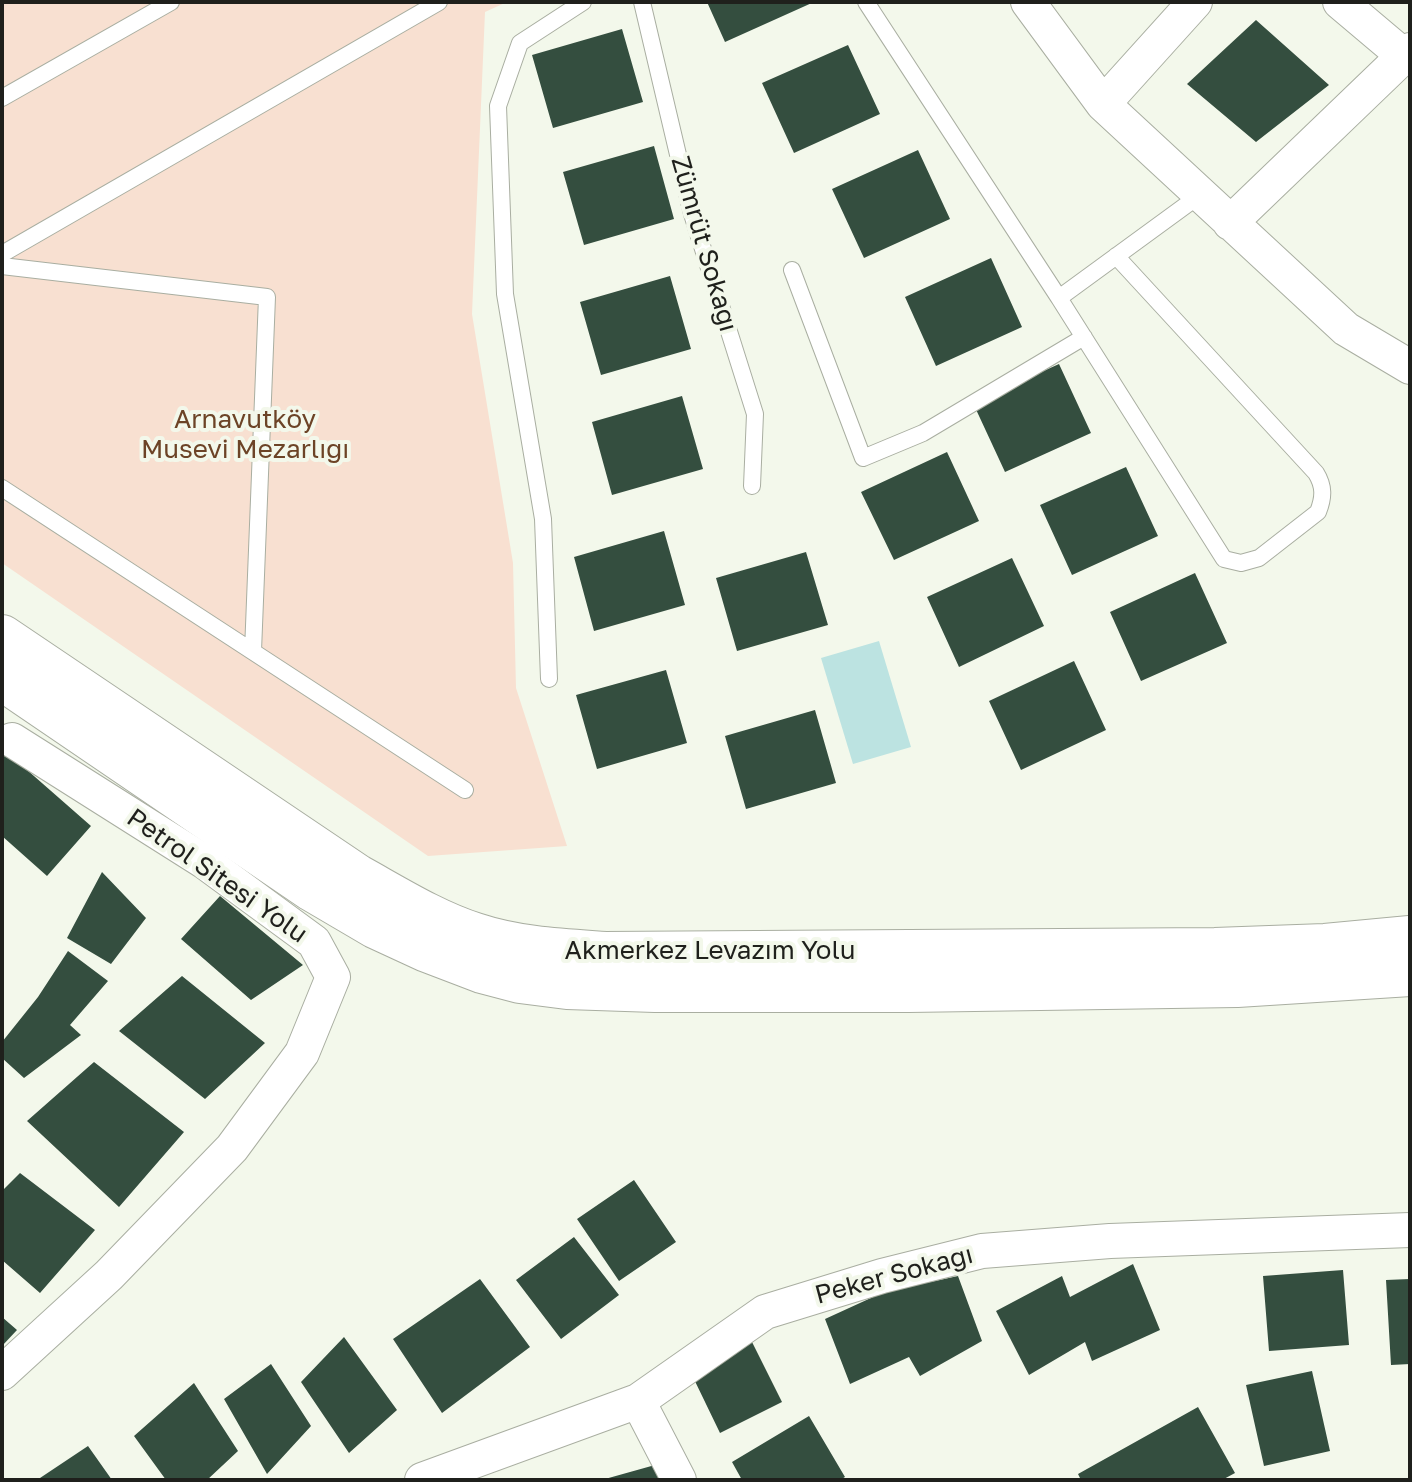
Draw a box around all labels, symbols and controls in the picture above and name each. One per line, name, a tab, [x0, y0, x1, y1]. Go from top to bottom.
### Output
street label: Zümrüt Sokağı	[664, 153, 744, 335]
park label: Arnavutköy Musevi Mezarlığı	[141, 404, 349, 466]
street label: Petrol Sitesi Yolu	[121, 802, 313, 950]
street label: Akmerkez Levazım Yolu	[565, 935, 855, 967]
street label: Peker Sokağı	[812, 1239, 976, 1311]

